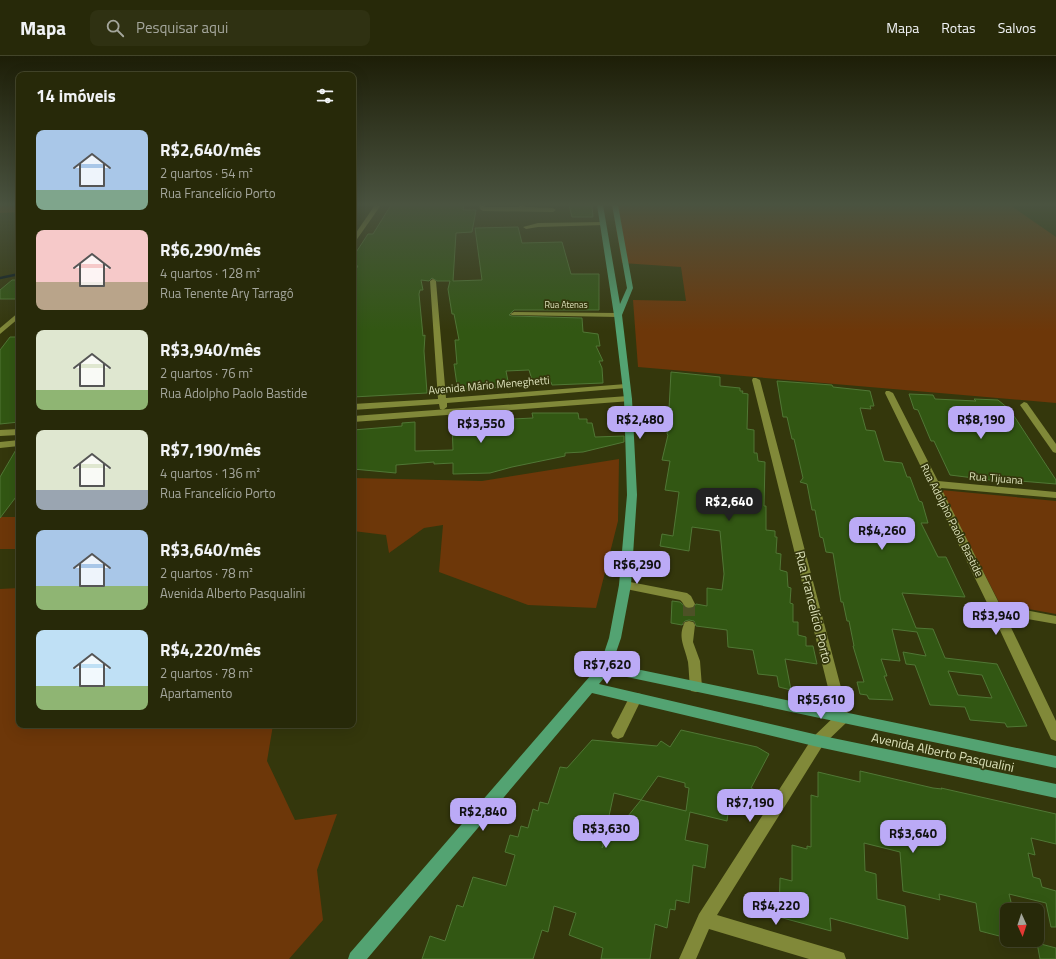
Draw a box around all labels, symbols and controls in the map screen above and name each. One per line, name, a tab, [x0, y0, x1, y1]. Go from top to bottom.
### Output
search box	[90, 10, 370, 46]
text: Mapa	[20, 13, 66, 42]
text: Pesquisar aqui	[136, 16, 228, 39]
icon: search	[104, 17, 126, 39]
text: Mapa	[886, 17, 919, 38]
text: Rotas	[941, 17, 976, 38]
text: Salvos	[998, 17, 1036, 38]
text: 14 imóveis	[36, 83, 116, 109]
icon: filters	[314, 85, 336, 107]
text: R$2,640/mês	[160, 137, 261, 163]
icon: home	[68, 146, 116, 194]
text: 2 quartos · 54 m²	[160, 163, 253, 183]
text: Rua Francelício Porto	[160, 183, 276, 203]
text: R$6,290/mês	[160, 237, 261, 263]
icon: home	[68, 246, 116, 294]
text: 4 quartos · 128 m²	[160, 263, 260, 283]
text: Rua Tenente Ary Tarragô	[160, 283, 294, 303]
street label: Rua Atenas	[544, 298, 588, 311]
text: R$3,940/mês	[160, 337, 261, 363]
icon: home	[68, 346, 116, 394]
text: 2 quartos · 76 m²	[160, 363, 253, 383]
street label: Avenida Mário Meneghetti	[428, 372, 550, 398]
text: Rua Adolpho Paolo Bastide	[160, 383, 307, 403]
pin: R$2,480	[603, 406, 677, 440]
pin: R$8,190	[944, 406, 1018, 440]
text: R$2,480	[616, 409, 664, 429]
text: R$8,190	[957, 409, 1005, 429]
pin: R$3,550	[444, 410, 518, 444]
text: R$3,550	[457, 413, 505, 433]
text: R$7,190/mês	[160, 437, 261, 463]
icon: home	[68, 446, 116, 494]
street label: Rua Adolpho Paolo Bastide	[917, 461, 988, 580]
text: 4 quartos · 136 m²	[160, 463, 260, 483]
street label: Rua Tijuana	[968, 468, 1024, 488]
text: Rua Francelício Porto	[160, 483, 276, 503]
pin: R$2,640	[692, 488, 766, 522]
text: R$2,640	[705, 491, 753, 511]
pin: R$4,260	[845, 517, 919, 551]
text: R$4,260	[858, 520, 906, 540]
text: R$3,640/mês	[160, 537, 261, 563]
icon: home	[68, 546, 116, 594]
street label: Rua Francelício Porto	[790, 549, 838, 666]
pin: R$6,290	[600, 551, 674, 585]
text: R$6,290	[613, 554, 661, 574]
text: 2 quartos · 78 m²	[160, 563, 253, 583]
text: Avenida Alberto Pasqualini	[160, 583, 305, 603]
pin: R$3,940	[959, 602, 1033, 636]
text: R$3,940	[972, 605, 1020, 625]
text: R$4,220/mês	[160, 637, 261, 663]
icon: home	[68, 646, 116, 694]
pin: R$7,620	[570, 651, 644, 685]
text: R$7,620	[583, 654, 631, 674]
text: 2 quartos · 78 m²	[160, 663, 253, 683]
text: Apartamento	[160, 683, 233, 703]
pin: R$5,610	[784, 686, 858, 720]
text: R$5,610	[797, 689, 845, 709]
street label: Avenida Alberto Pasqualini	[870, 727, 1016, 777]
pin: R$7,190	[713, 789, 787, 823]
text: R$7,190	[726, 792, 774, 812]
pin: R$2,840	[446, 798, 520, 832]
text: R$2,840	[459, 801, 507, 821]
pin: R$3,630	[569, 815, 643, 849]
text: R$3,630	[582, 818, 630, 838]
pin: R$3,640	[876, 820, 950, 854]
text: R$3,640	[889, 823, 937, 843]
pin: R$4,220	[739, 892, 813, 926]
text: R$4,220	[752, 895, 800, 915]
north arrow	[1000, 903, 1044, 947]
map controls	[1000, 903, 1044, 947]

